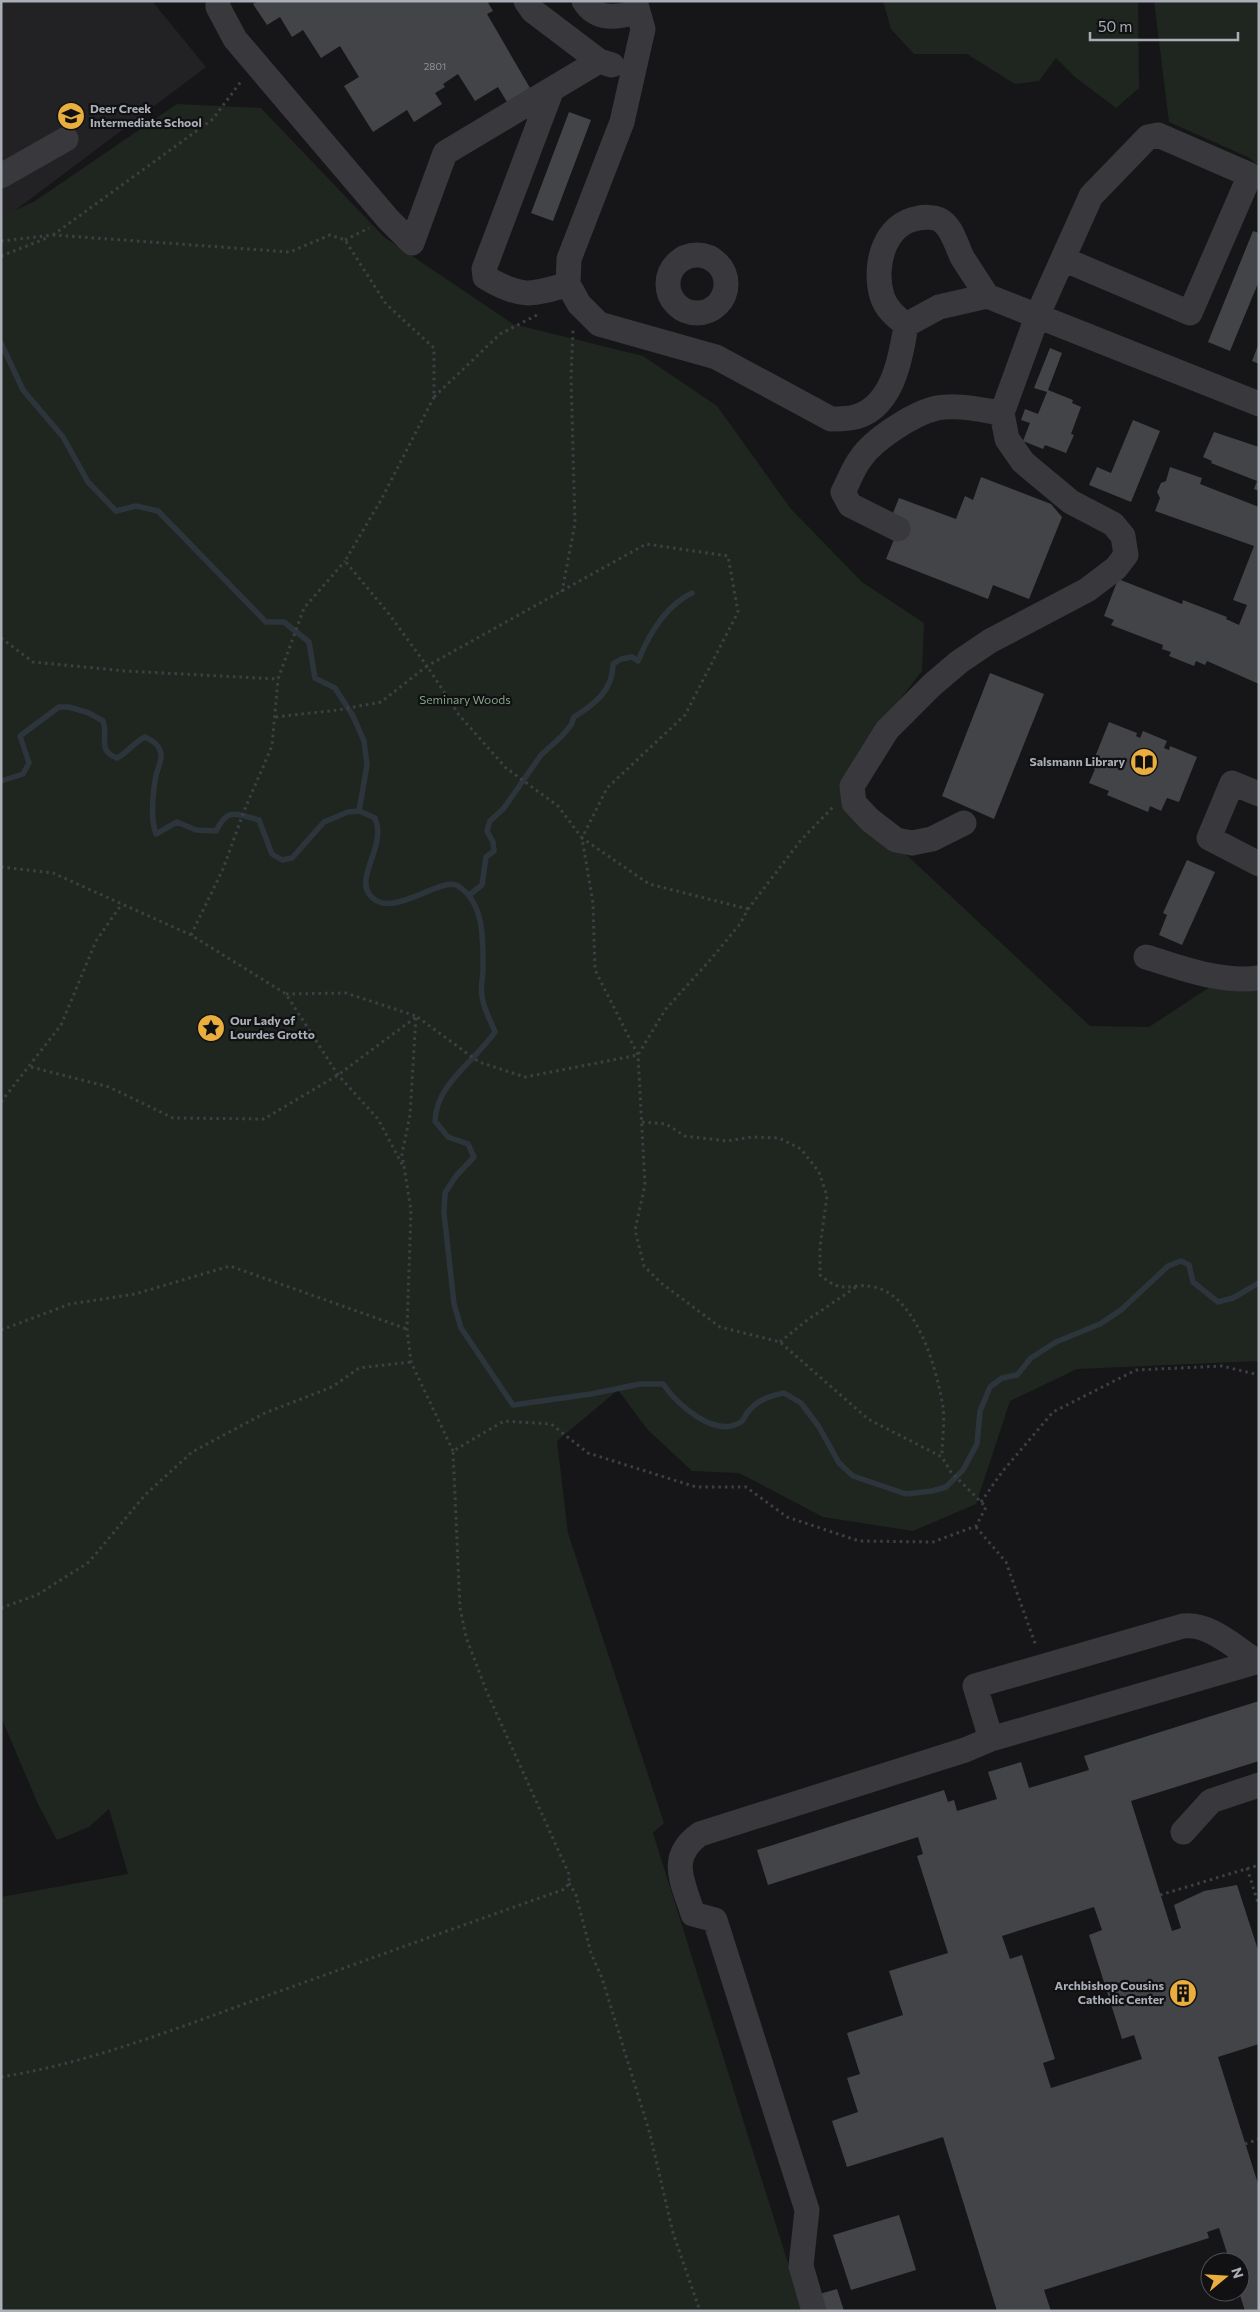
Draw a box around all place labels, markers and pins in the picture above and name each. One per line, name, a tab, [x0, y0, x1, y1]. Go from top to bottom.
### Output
school or university icon: Deer Creek Intermediate School	[56, 101, 86, 131]
place label: Deer Creek Intermediate School	[90, 101, 202, 129]
library icon: Salsmann Library	[1129, 747, 1159, 777]
place label: Salsmann Library	[1030, 754, 1125, 768]
place icon: Our Lady of Lourdes Grotto	[196, 1013, 226, 1043]
place label: Our Lady of Lourdes Grotto	[230, 1013, 315, 1041]
place label: Archbishop Cousins Catholic Center	[1055, 1978, 1164, 2006]
building icon: Archbishop Cousins Catholic Center	[1168, 1978, 1198, 2008]

